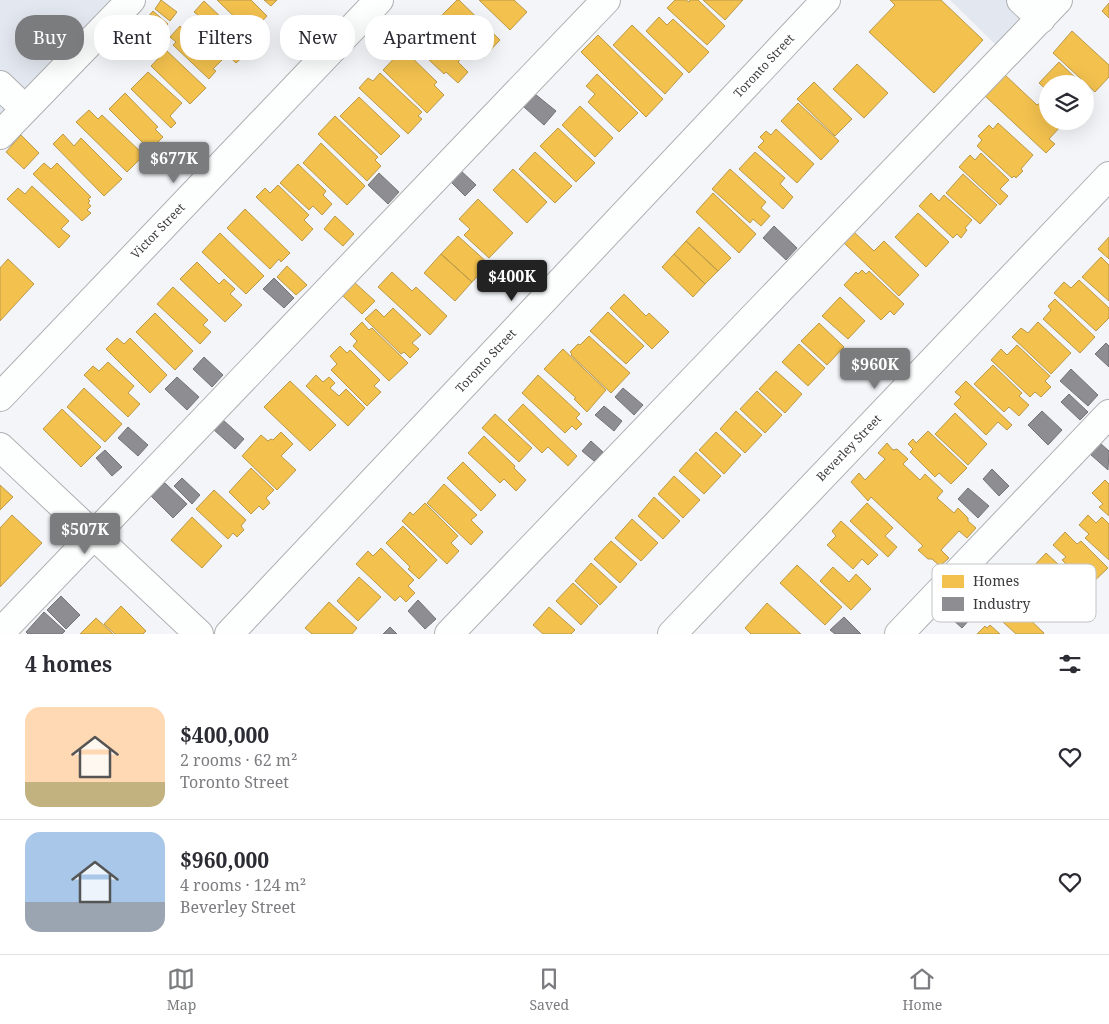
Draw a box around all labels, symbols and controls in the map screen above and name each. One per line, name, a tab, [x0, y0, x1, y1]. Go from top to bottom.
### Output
chip: Buy	[15, 15, 84, 60]
chip: Rent	[94, 15, 170, 60]
chip: Filters	[180, 15, 270, 60]
chip: New	[280, 15, 355, 60]
chip: Apartment	[365, 15, 494, 60]
street label: Toronto Street	[730, 30, 798, 101]
map controls	[1039, 75, 1094, 130]
button: layers	[1039, 75, 1094, 130]
pin: $677K	[139, 142, 209, 184]
text: $677K	[150, 147, 198, 169]
street label: Victor Street	[127, 199, 188, 262]
pin: $400K	[477, 260, 547, 302]
text: $400K	[488, 265, 536, 287]
street label: Toronto Street	[452, 325, 520, 396]
pin: $960K	[840, 348, 910, 390]
text: $960K	[851, 353, 899, 375]
street label: Beverley Street	[812, 411, 885, 485]
pin: $507K	[50, 512, 120, 555]
text: $507K	[61, 518, 109, 540]
legend	[932, 564, 1096, 622]
text: Homes	[973, 571, 1019, 590]
text: Industry	[973, 594, 1030, 613]
text: 4 homes	[25, 650, 112, 678]
icon: filters	[1056, 650, 1084, 678]
text: $400,000	[180, 721, 269, 749]
icon: home	[65, 727, 125, 787]
icon: heart	[1056, 743, 1084, 771]
text: 2 rooms · 62 m²	[180, 749, 297, 771]
text: Toronto Street	[180, 771, 289, 793]
text: $960,000	[180, 846, 269, 874]
icon: home	[65, 852, 125, 912]
icon: heart	[1056, 868, 1084, 896]
text: 4 rooms · 124 m²	[180, 874, 306, 896]
text: Beverley Street	[180, 896, 296, 918]
tab: Map	[167, 965, 196, 1014]
tab: Saved	[530, 965, 569, 1014]
tab: Home	[902, 965, 942, 1014]

